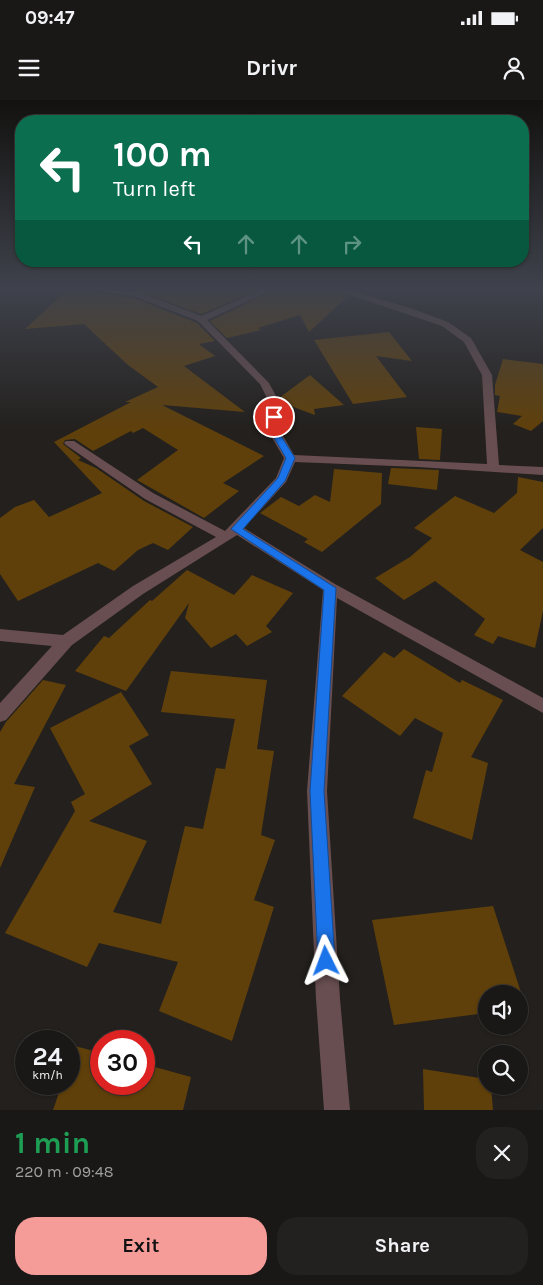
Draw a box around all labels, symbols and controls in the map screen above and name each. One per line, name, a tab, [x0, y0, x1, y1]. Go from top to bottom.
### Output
text: 09:47	[25, 7, 75, 29]
icon: menu	[15, 54, 43, 82]
icon: person	[500, 54, 528, 82]
text: Drivr	[246, 55, 297, 81]
text: 100 m	[113, 134, 212, 175]
icon: left	[30, 135, 95, 200]
text: Turn left	[113, 176, 196, 202]
icon: left	[179, 230, 207, 258]
icon: ahead	[232, 230, 260, 258]
icon: ahead	[285, 230, 313, 258]
icon: right	[338, 230, 366, 258]
pin	[253, 396, 295, 438]
icon: arrive	[260, 403, 288, 431]
position arrow	[299, 934, 351, 986]
map controls	[478, 985, 528, 1095]
button: sound	[478, 985, 528, 1035]
speed limit sign: 30	[90, 1030, 155, 1095]
text: 24	[32, 1042, 63, 1071]
button: search	[478, 1045, 528, 1095]
text: km/h	[32, 1068, 63, 1082]
text: 1 min	[15, 1125, 90, 1161]
button: close	[476, 1127, 528, 1179]
text: 220 m · 09:48	[15, 1162, 114, 1181]
button: Exit	[15, 1217, 267, 1275]
button: Share	[277, 1217, 528, 1275]

